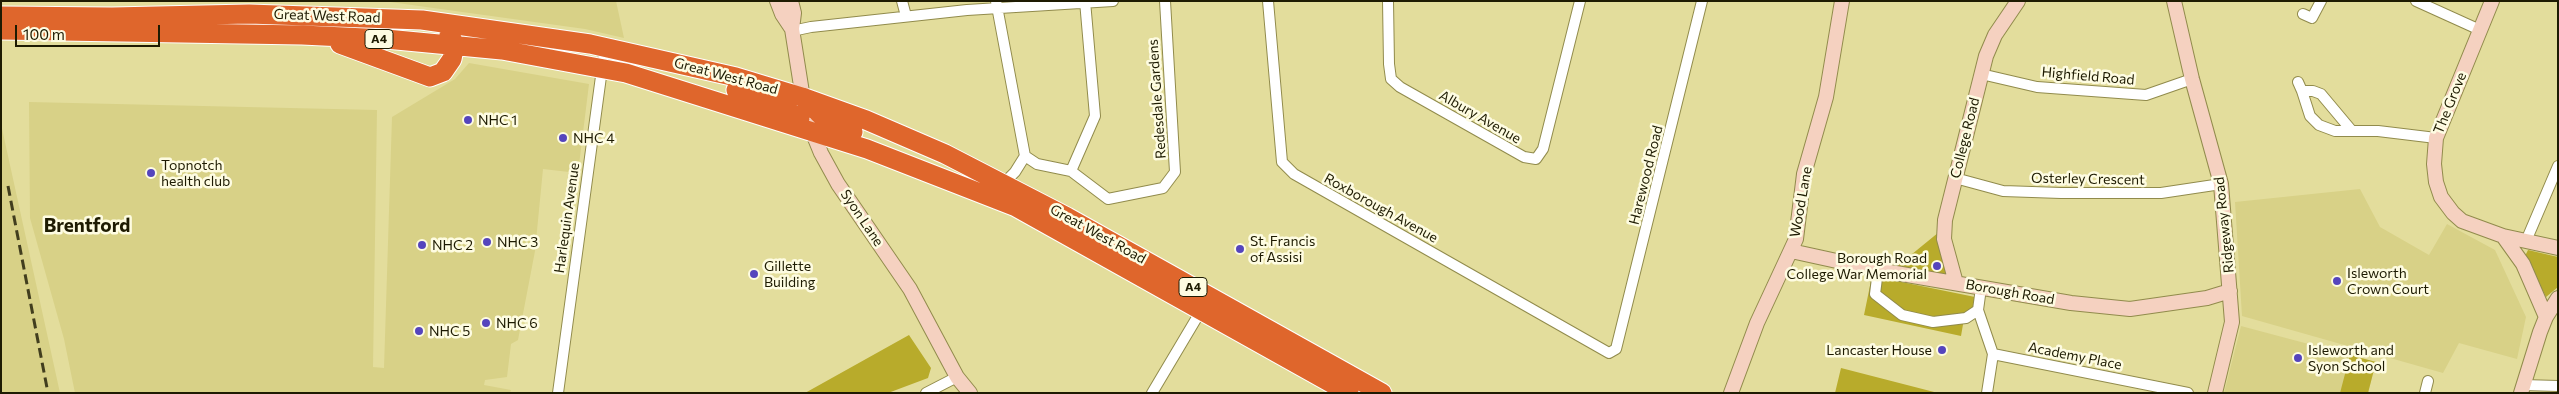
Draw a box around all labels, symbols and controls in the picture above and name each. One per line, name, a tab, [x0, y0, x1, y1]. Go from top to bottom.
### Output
street label: Great West Road	[273, 6, 381, 26]
scale bar	[18, 15, 162, 47]
text: 100 m	[23, 25, 65, 43]
road number: A4	[365, 30, 393, 48]
street label: Redesdale Gardens	[1144, 39, 1170, 159]
street label: Great West Road	[672, 54, 780, 98]
street label: Highfield Road	[2041, 64, 2135, 88]
street label: The Grove	[2430, 70, 2470, 136]
street label: Albury Avenue	[1436, 87, 1524, 147]
street label: College Road	[1947, 96, 1983, 180]
place label: NHC 1	[478, 112, 517, 128]
marker: NHC 1	[462, 114, 474, 126]
street label: Harewood Road	[1626, 124, 1666, 226]
place label: NHC 4	[573, 130, 615, 146]
marker: NHC 4	[557, 132, 569, 144]
place label: Topnotch health club	[161, 157, 230, 190]
street label: Harlequin Avenue	[551, 162, 583, 274]
street label: Wood Lane	[1787, 165, 1815, 239]
marker: Topnotch health club	[145, 167, 157, 179]
street label: Roxborough Avenue	[1321, 170, 1441, 246]
street label: Osterley Crescent	[2031, 170, 2145, 188]
street label: Ridgeway Road	[2211, 176, 2237, 274]
street label: Syon Lane	[837, 186, 887, 250]
street label: Great West Road	[1047, 201, 1149, 267]
district label: Brentford	[44, 215, 130, 237]
place label: St. Francis of Assisi	[1250, 233, 1315, 266]
place label: NHC 3	[497, 234, 538, 250]
marker: NHC 3	[481, 236, 493, 248]
place label: NHC 2	[432, 237, 473, 253]
marker: NHC 2	[416, 239, 428, 251]
marker: St. Francis of Assisi	[1234, 243, 1246, 255]
place label: Borough Road College War Memorial	[1786, 250, 1927, 282]
place label: Gillette Building	[764, 258, 815, 290]
marker: Borough Road College War Memorial	[1931, 260, 1943, 272]
place label: Isleworth Crown Court	[2347, 265, 2429, 298]
marker: Gillette Building	[748, 268, 760, 280]
marker: Isleworth Crown Court	[2331, 275, 2343, 287]
street label: Borough Road	[1964, 276, 2056, 308]
road number: A4	[1179, 278, 1207, 296]
place label: NHC 6	[496, 315, 538, 331]
marker: NHC 6	[480, 317, 492, 329]
place label: NHC 5	[429, 323, 470, 339]
marker: NHC 5	[413, 325, 425, 337]
street label: Academy Place	[2027, 339, 2123, 373]
place label: Lancaster House	[1826, 342, 1932, 358]
place label: Isleworth and Syon School	[2308, 342, 2394, 374]
marker: Lancaster House	[1936, 344, 1948, 356]
marker: Isleworth and Syon School	[2292, 352, 2304, 364]

